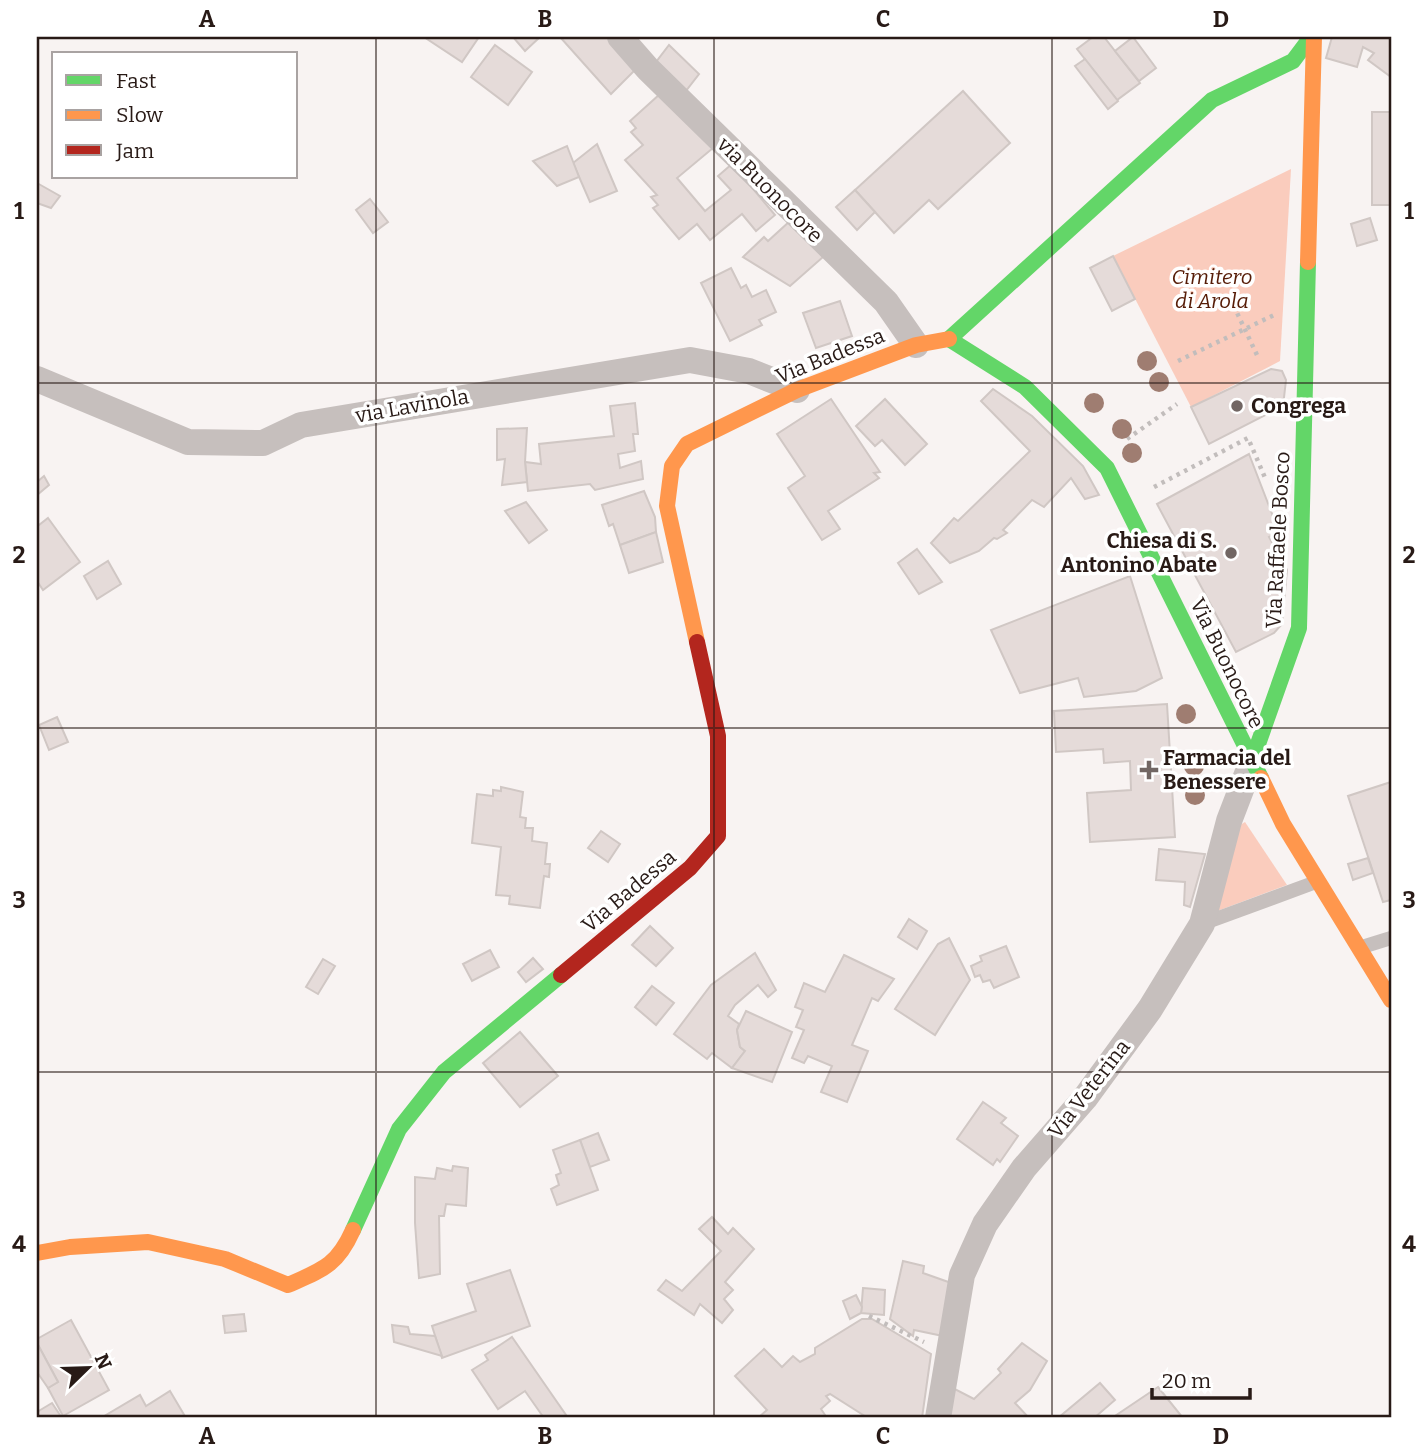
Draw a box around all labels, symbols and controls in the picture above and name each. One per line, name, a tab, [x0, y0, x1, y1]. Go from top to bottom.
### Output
text: A	[199, 5, 216, 33]
text: B	[538, 5, 552, 33]
text: C	[876, 5, 890, 33]
text: D	[1213, 5, 1229, 33]
legend	[52, 52, 298, 178]
text: Fast	[116, 68, 157, 94]
text: Slow	[116, 102, 163, 128]
street label: via Buonocore	[711, 131, 828, 248]
text: Jam	[115, 138, 154, 164]
text: 1	[14, 197, 24, 225]
text: 1	[1404, 197, 1414, 225]
park label: Cimitero di Arola	[1172, 264, 1252, 314]
street label: Via Badessa	[772, 322, 889, 390]
street label: via Lavinola	[352, 383, 471, 429]
place label: Congrega	[1251, 393, 1346, 419]
marker: Congrega	[1229, 398, 1245, 414]
street label: Via Raffaele Bosco	[1260, 451, 1296, 629]
place label: Chiesa di S. Antonino Abate	[1060, 528, 1217, 578]
text: 2	[13, 541, 26, 569]
text: 2	[1403, 541, 1416, 569]
marker: Chiesa di S. Antonino Abate	[1223, 545, 1239, 561]
street label: Via Buonocore	[1184, 594, 1270, 732]
place label: Farmacia del Benessere	[1163, 745, 1291, 795]
marker: Farmacia del Benessere	[1141, 762, 1157, 778]
street label: Via Badessa	[576, 844, 682, 938]
text: 3	[12, 886, 26, 914]
text: 3	[1402, 886, 1416, 914]
street label: Via Veterina	[1042, 1034, 1136, 1144]
text: 4	[12, 1230, 26, 1258]
text: 4	[1402, 1230, 1416, 1258]
north arrow	[52, 1332, 122, 1402]
text: N	[90, 1350, 117, 1373]
scale bar	[1152, 1357, 1250, 1401]
text: 20 m	[1162, 1368, 1211, 1394]
text: A	[199, 1422, 216, 1450]
text: B	[538, 1422, 552, 1450]
text: C	[876, 1422, 890, 1450]
text: D	[1213, 1422, 1229, 1450]

